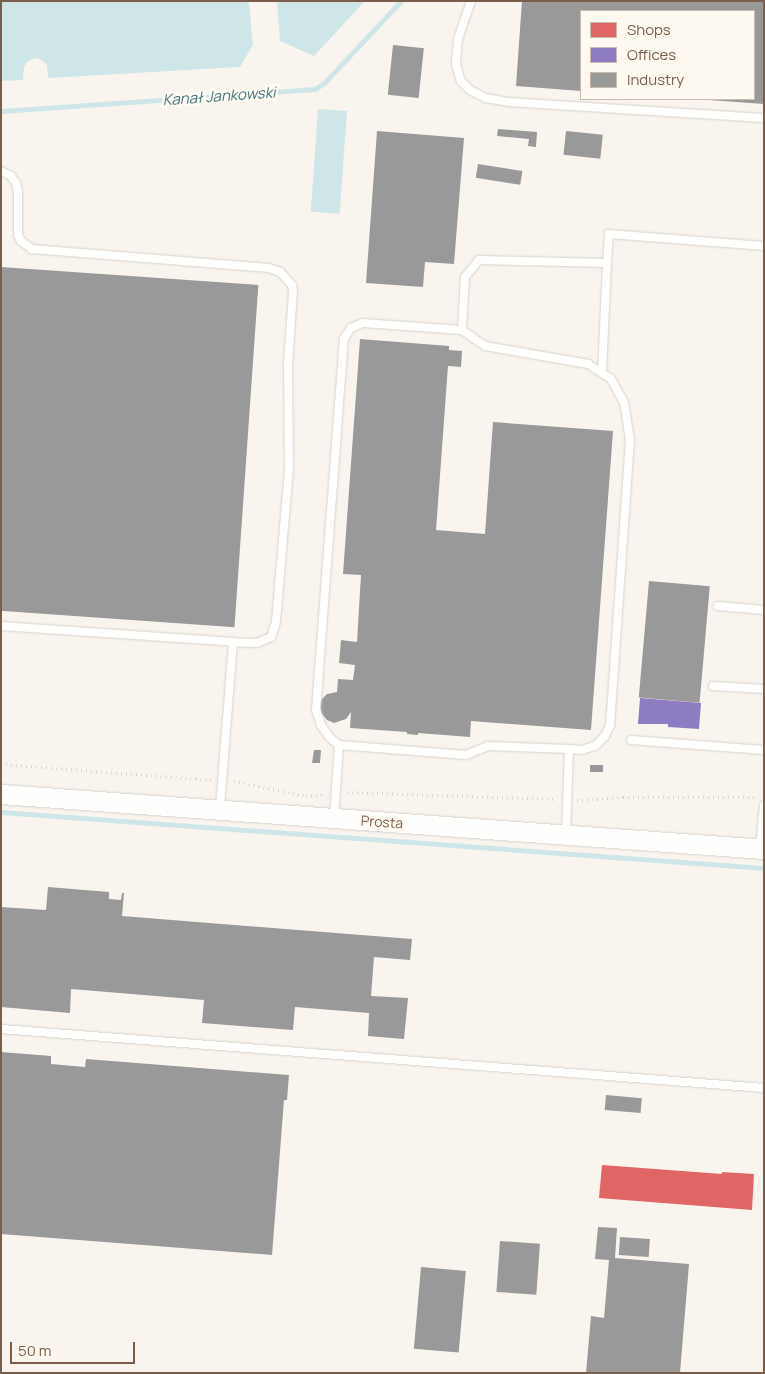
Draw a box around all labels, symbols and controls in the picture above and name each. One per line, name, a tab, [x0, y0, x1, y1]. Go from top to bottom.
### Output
legend	[580, 10, 755, 100]
text: Shops	[627, 19, 671, 40]
text: Offices	[627, 44, 676, 65]
text: Industry	[627, 69, 684, 90]
water label: Kanał Jankowski	[162, 83, 276, 109]
street label: Prosta	[360, 812, 404, 832]
scale bar	[12, 1332, 138, 1364]
text: 50 m	[18, 1340, 52, 1361]

